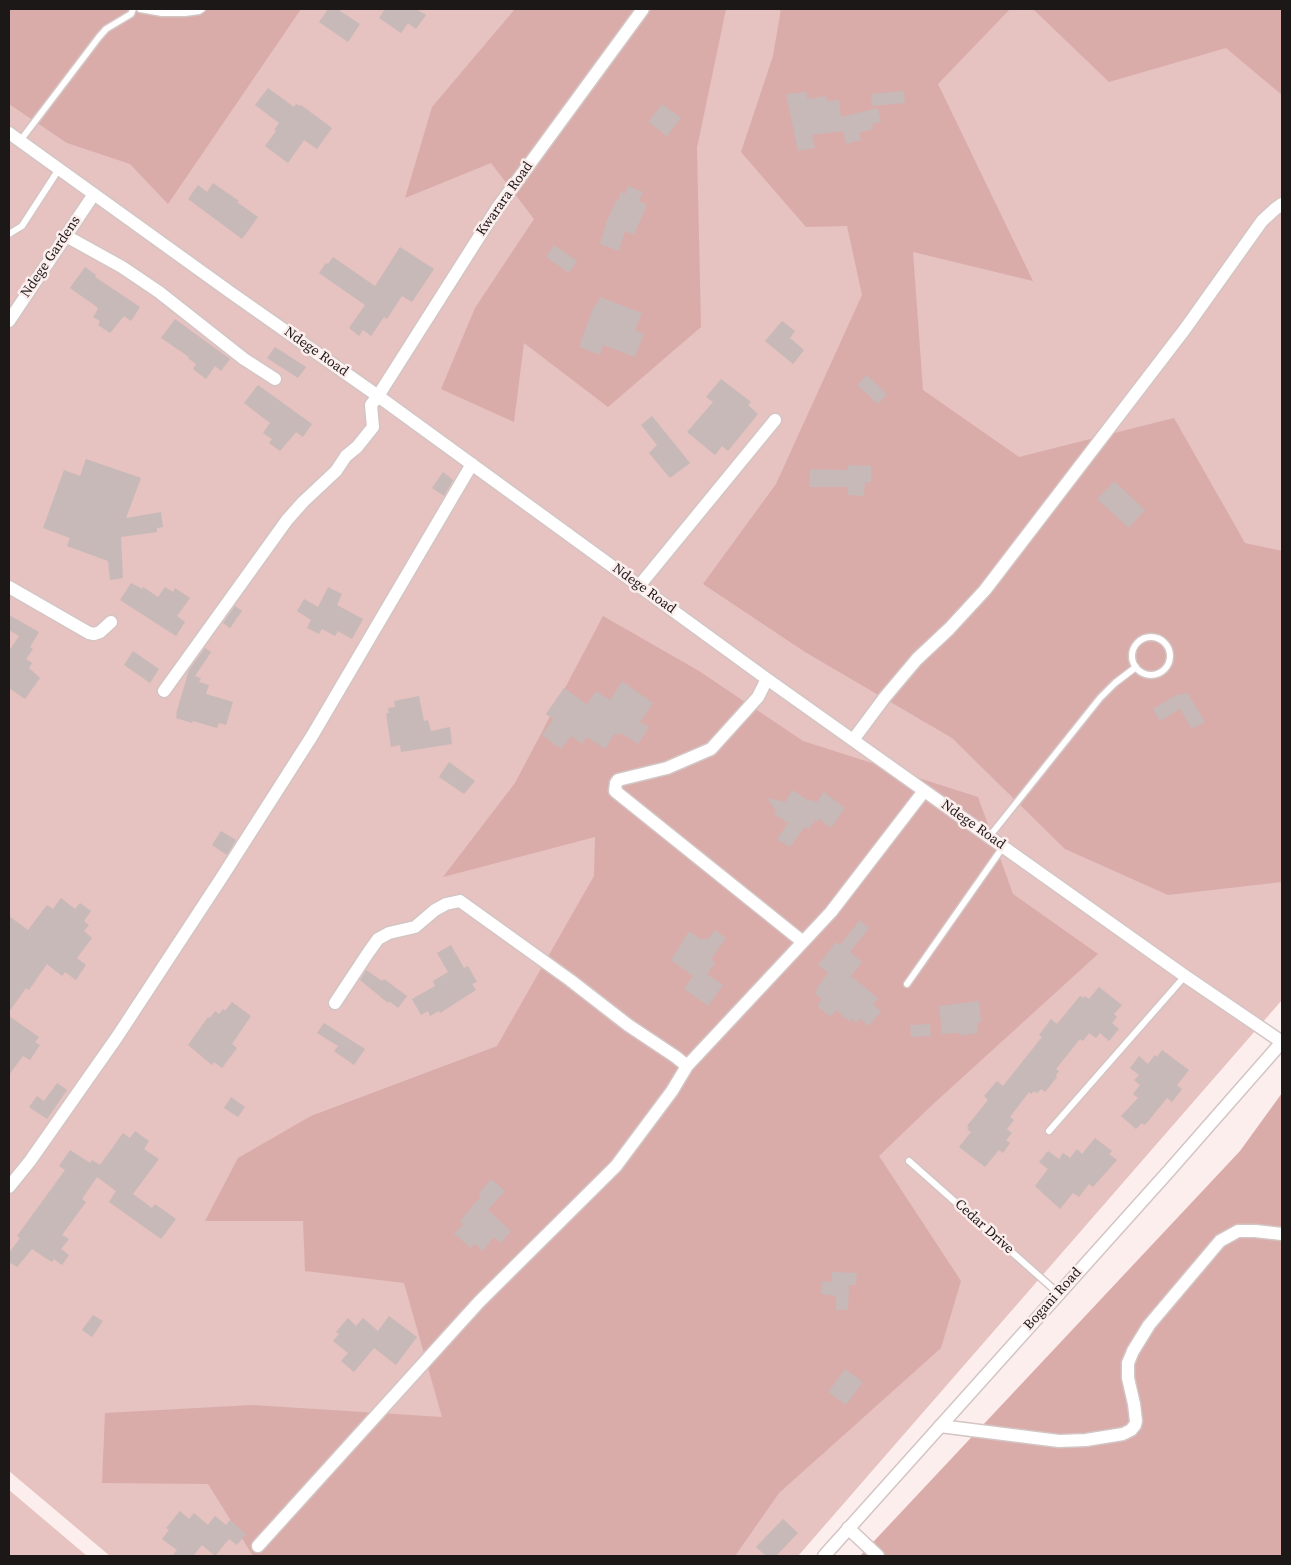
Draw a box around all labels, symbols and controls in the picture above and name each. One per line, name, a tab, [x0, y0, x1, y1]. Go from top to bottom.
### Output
street label: Kwarara Road	[473, 159, 537, 239]
street label: Ndege Gardens	[18, 213, 84, 301]
street label: Ndege Road	[281, 324, 351, 380]
street label: Ndege Road	[609, 560, 679, 618]
street label: Ndege Road	[938, 797, 1008, 853]
street label: Cedar Drive	[951, 1196, 1017, 1258]
street label: Bogani Road	[1021, 1264, 1085, 1334]

